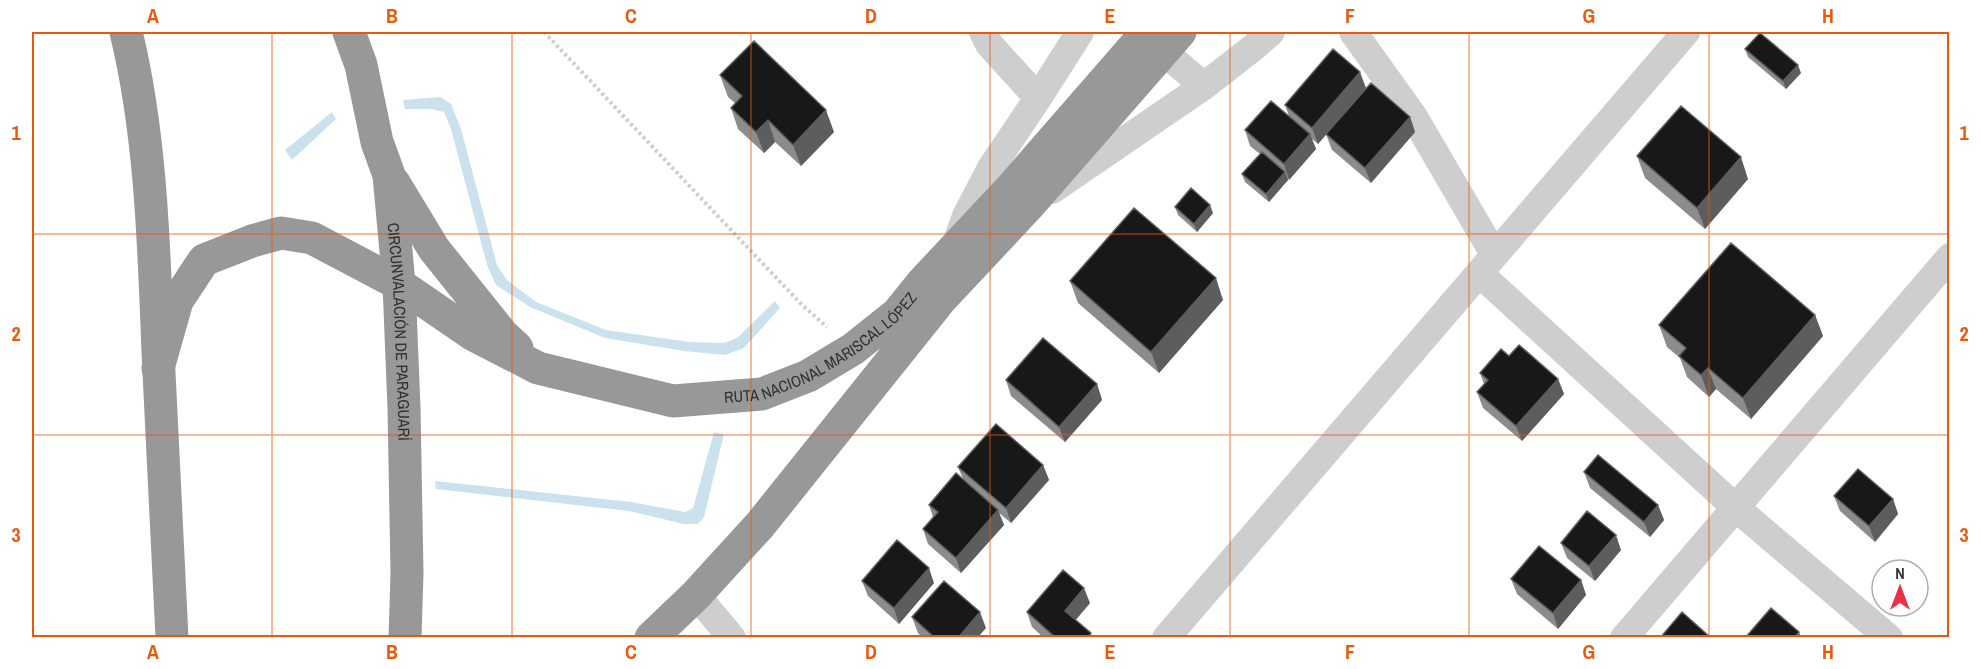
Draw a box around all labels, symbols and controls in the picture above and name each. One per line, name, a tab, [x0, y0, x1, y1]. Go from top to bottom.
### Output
text: A	[147, 2, 159, 29]
text: B	[386, 2, 398, 29]
text: C	[625, 2, 637, 29]
text: D	[865, 2, 877, 29]
text: E	[1105, 2, 1116, 29]
text: F	[1345, 2, 1355, 29]
text: G	[1583, 2, 1595, 29]
text: H	[1822, 2, 1834, 29]
text: 1	[11, 119, 21, 146]
text: 1	[1959, 119, 1969, 146]
street label: CIRCUNVALACIÓN DE PARAGUARÍ	[382, 222, 416, 441]
street label: RUTA NACIONAL MARISCAL LÓPEZ	[723, 287, 922, 408]
text: 2	[11, 320, 21, 347]
text: 2	[1959, 320, 1969, 347]
text: 3	[11, 521, 21, 548]
text: 3	[1959, 521, 1969, 548]
north arrow	[1870, 558, 1930, 618]
text: N	[1895, 562, 1905, 584]
text: A	[147, 638, 159, 665]
text: B	[386, 638, 398, 665]
text: C	[625, 638, 637, 665]
text: D	[865, 638, 877, 665]
text: E	[1105, 638, 1116, 665]
text: F	[1345, 638, 1355, 665]
text: G	[1583, 638, 1595, 665]
text: H	[1822, 638, 1834, 665]

